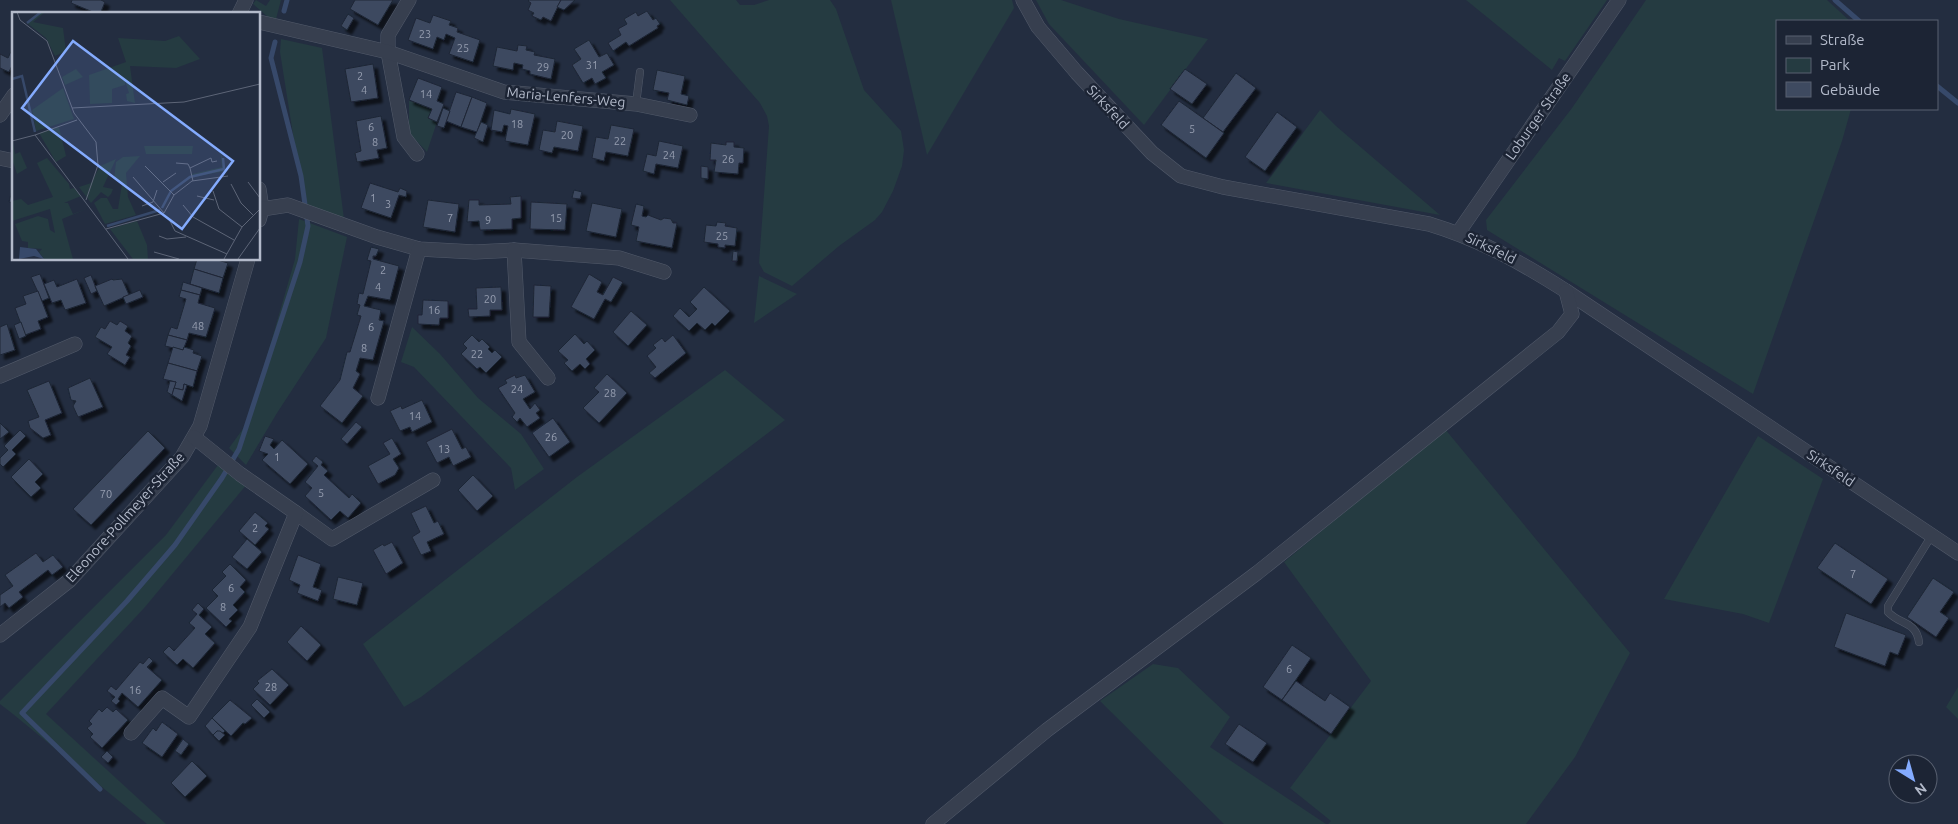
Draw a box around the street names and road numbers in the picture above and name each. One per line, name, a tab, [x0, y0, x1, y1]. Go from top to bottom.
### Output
street label: Loburger Straße	[1502, 69, 1574, 163]
street label: Sirksfeld	[1084, 82, 1132, 132]
street label: Maria-Lenfers-Weg	[506, 84, 626, 110]
street label: Sirksfeld	[1463, 229, 1519, 267]
street label: Sirksfeld	[1804, 446, 1858, 490]
street label: Eleonore-Pollmeyer-Straße	[62, 449, 188, 585]

